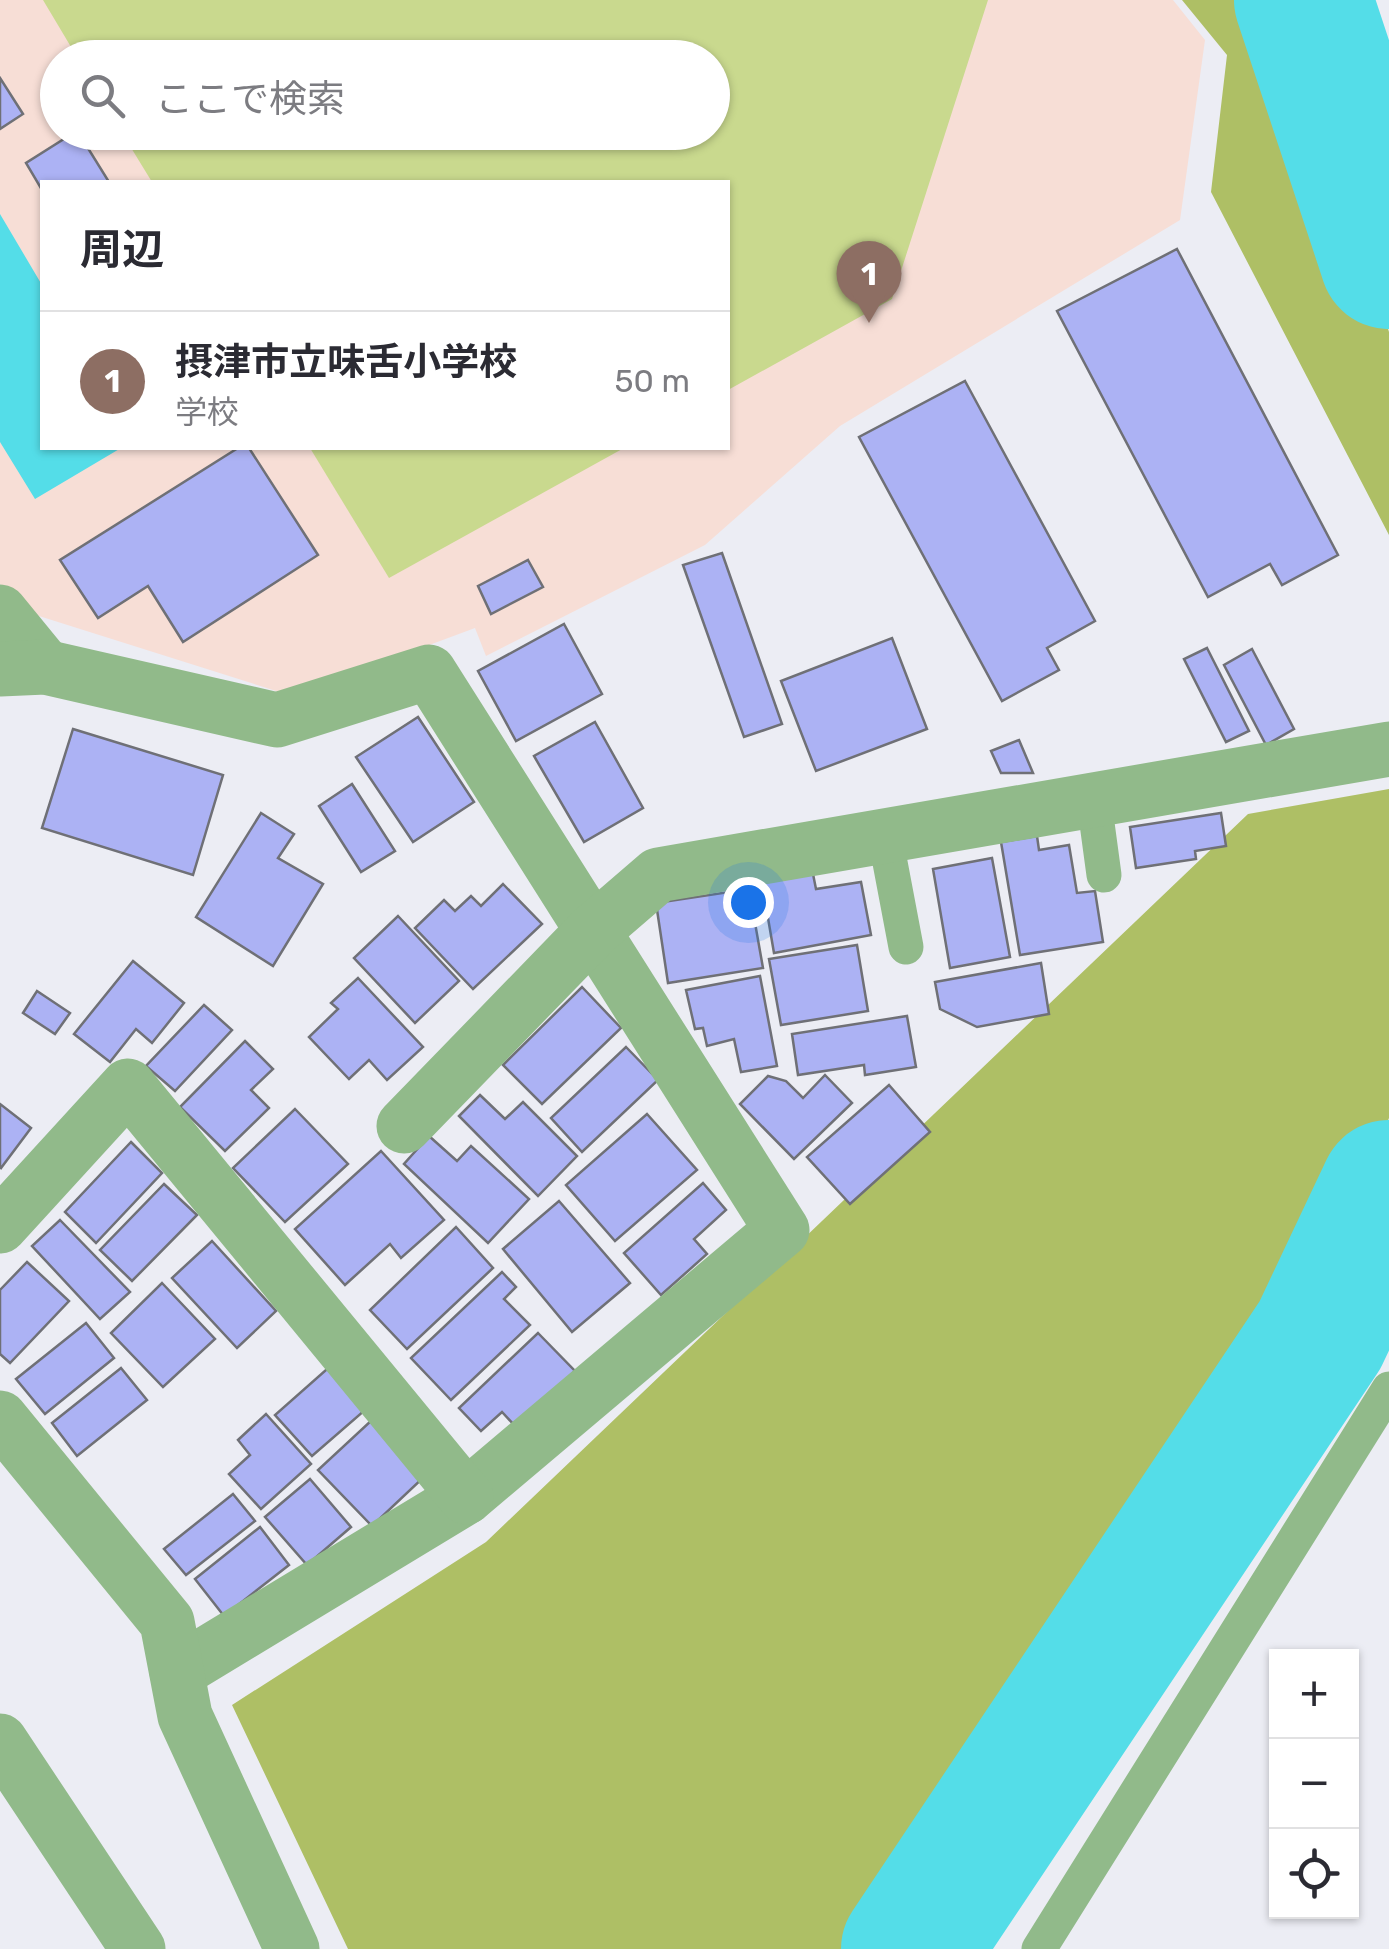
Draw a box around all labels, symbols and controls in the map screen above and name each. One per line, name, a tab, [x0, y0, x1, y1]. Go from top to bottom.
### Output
search box	[40, 40, 730, 150]
icon: search	[75, 68, 130, 123]
text: ここで検索	[155, 76, 345, 122]
text: 周辺	[80, 225, 164, 275]
pin: 1	[836, 240, 902, 323]
text: 摂津市立味舌小学校	[175, 339, 517, 385]
text: 1	[105, 362, 120, 400]
text: 50 m	[614, 362, 690, 400]
text: 学校	[175, 393, 239, 431]
your location	[723, 877, 774, 928]
map controls	[1269, 1649, 1359, 1919]
button: +	[1269, 1649, 1359, 1739]
button: −	[1269, 1739, 1359, 1829]
button: locate	[1269, 1829, 1359, 1919]

